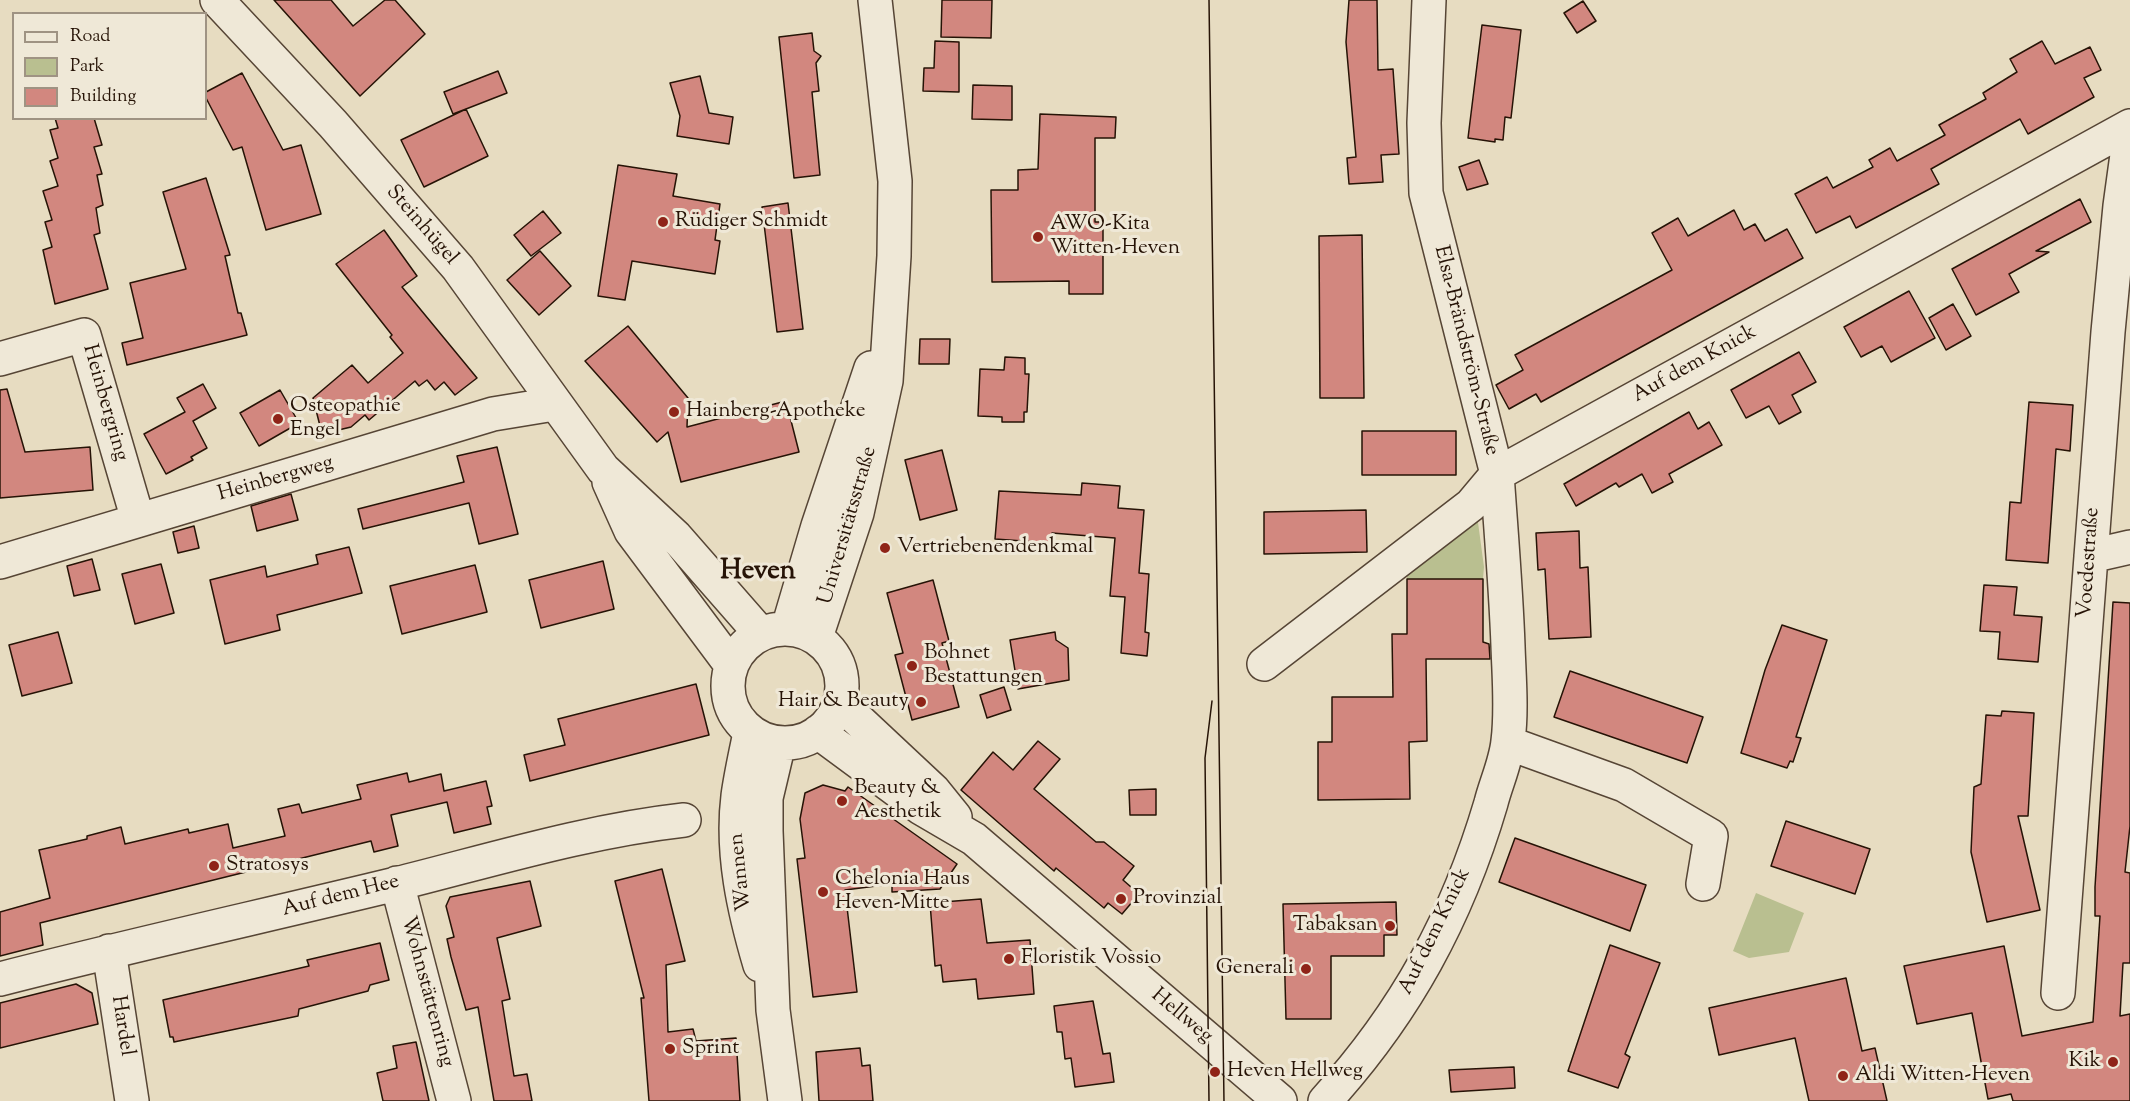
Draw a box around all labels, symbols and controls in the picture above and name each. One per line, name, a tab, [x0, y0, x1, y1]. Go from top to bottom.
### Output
legend	[12, 12, 207, 120]
text: Road	[70, 24, 110, 50]
text: Park	[70, 54, 104, 80]
text: Building	[70, 84, 136, 110]
street label: Steinhügel	[379, 181, 463, 271]
place label: Rüdiger Schmidt	[675, 209, 828, 235]
place label: AWO-Kita Witten-Heven	[1050, 212, 1180, 262]
marker: Rüdiger Schmidt	[656, 215, 670, 229]
marker: AWO-Kita Witten-Heven	[1031, 230, 1045, 244]
street label: Elsa-Brändström-Straße	[1427, 243, 1503, 459]
street label: Auf dem Knick	[1629, 321, 1761, 409]
street label: Heinbergring	[75, 342, 133, 464]
place label: Osteopathie Engel	[290, 394, 401, 444]
place label: Hainberg-Apotheke	[686, 399, 866, 425]
marker: Hainberg-Apotheke	[667, 405, 681, 419]
marker: Osteopathie Engel	[271, 412, 285, 426]
street label: Universitätsstraße	[814, 444, 884, 608]
street label: Heinbergweg	[215, 451, 337, 509]
street label: Voedestraße	[2074, 507, 2106, 619]
place label: Vertriebenendenkmal	[897, 535, 1094, 561]
marker: Vertriebenendenkmal	[878, 541, 892, 555]
district label: Heven	[720, 557, 796, 589]
place label: Bohnet Bestattungen	[924, 641, 1043, 691]
marker: Bohnet Bestattungen	[905, 659, 919, 673]
place label: Hair & Beauty	[778, 689, 909, 715]
marker: Hair & Beauty	[914, 695, 928, 709]
place label: Beauty & Aesthetik	[854, 776, 942, 826]
marker: Beauty & Aesthetik	[835, 794, 849, 808]
street label: Wannen	[725, 832, 759, 912]
place label: Stratosys	[226, 853, 309, 879]
marker: Stratosys	[207, 859, 221, 873]
street label: Auf dem Knick	[1394, 865, 1478, 999]
place label: Chelonia Haus Heven-Mitte	[835, 867, 970, 917]
street label: Auf dem Hee	[280, 870, 402, 924]
marker: Chelonia Haus Heven-Mitte	[816, 885, 830, 899]
place label: Provinzial	[1133, 886, 1222, 912]
marker: Provinzial	[1114, 892, 1128, 906]
place label: Tabaksan	[1293, 913, 1378, 939]
street label: Wohnstättenring	[394, 914, 458, 1070]
marker: Tabaksan	[1383, 919, 1397, 933]
place label: Floristik Vossio	[1021, 946, 1161, 972]
marker: Floristik Vossio	[1002, 952, 1016, 966]
place label: Generali	[1216, 956, 1294, 982]
marker: Generali	[1299, 962, 1313, 976]
street label: Hellweg	[1145, 984, 1217, 1050]
street label: Hardel	[104, 994, 138, 1058]
place label: Sprint	[682, 1036, 739, 1062]
marker: Sprint	[663, 1042, 677, 1056]
place label: Kik	[2068, 1049, 2101, 1075]
marker: Kik	[2106, 1055, 2120, 1069]
place label: Heven Hellweg	[1227, 1059, 1363, 1085]
place label: Aldi Witten-Heven	[1855, 1063, 2030, 1089]
marker: Heven Hellweg	[1208, 1065, 1222, 1079]
marker: Aldi Witten-Heven	[1836, 1069, 1850, 1083]

